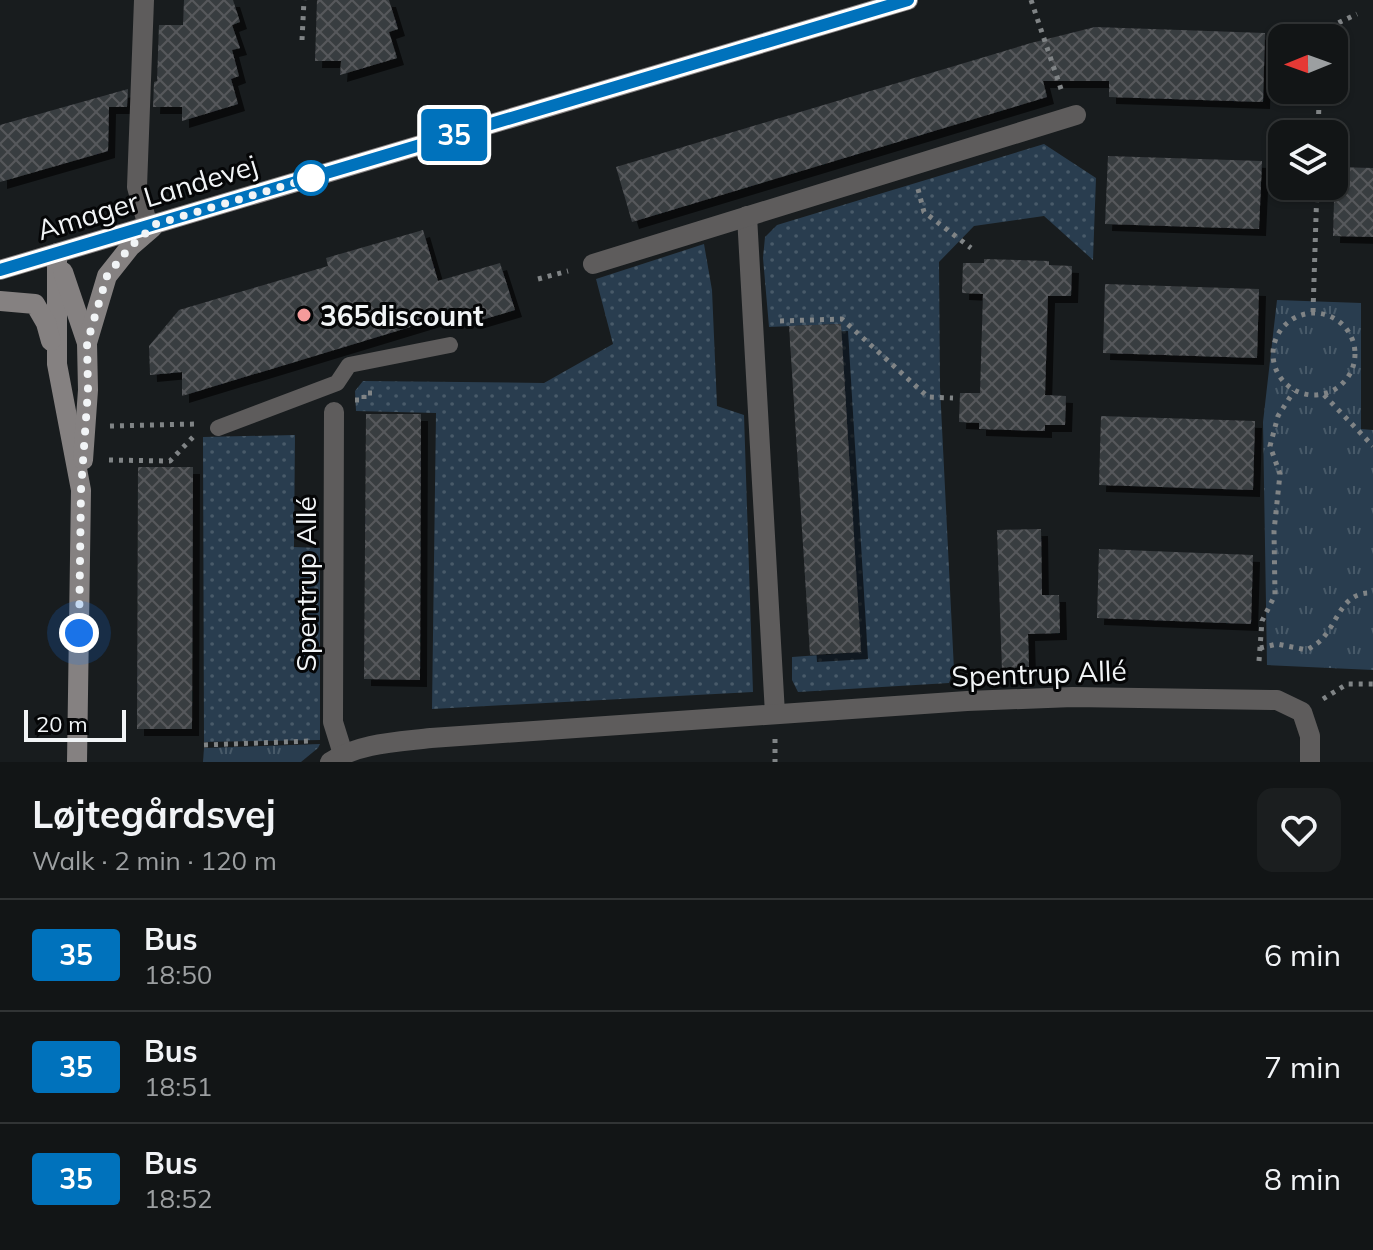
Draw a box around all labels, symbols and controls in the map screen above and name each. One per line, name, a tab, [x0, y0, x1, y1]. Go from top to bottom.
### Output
north arrow	[1268, 24, 1348, 104]
map controls	[1268, 24, 1348, 200]
line badge: 35	[418, 109, 490, 161]
text: 35	[437, 117, 471, 152]
button: layers	[1268, 120, 1348, 200]
street label: Amager Landevej	[33, 147, 261, 247]
unlabelled marker	[294, 161, 328, 195]
place label: 365discount	[320, 298, 484, 333]
marker: 365discount	[295, 306, 313, 324]
street label: Spentrup Allé	[288, 496, 323, 672]
your location	[59, 613, 99, 653]
street label: Spentrup Allé	[951, 652, 1127, 694]
scale bar	[24, 706, 126, 742]
text: 20 m	[36, 710, 87, 738]
button: heart	[1257, 788, 1341, 872]
text: Løjtegårdsvej	[32, 790, 276, 838]
text: Walk · 2 min · 120 m	[32, 844, 277, 877]
text: Bus	[144, 920, 198, 958]
text: 6 min	[1264, 936, 1341, 974]
text: 35	[59, 937, 93, 972]
text: 18:50	[144, 958, 212, 991]
text: Bus	[144, 1032, 198, 1070]
text: 7 min	[1264, 1048, 1341, 1086]
text: 35	[59, 1049, 93, 1084]
text: 18:51	[144, 1070, 212, 1103]
text: Bus	[144, 1144, 198, 1182]
text: 8 min	[1264, 1160, 1341, 1198]
text: 35	[59, 1161, 93, 1196]
text: 18:52	[144, 1182, 212, 1215]

